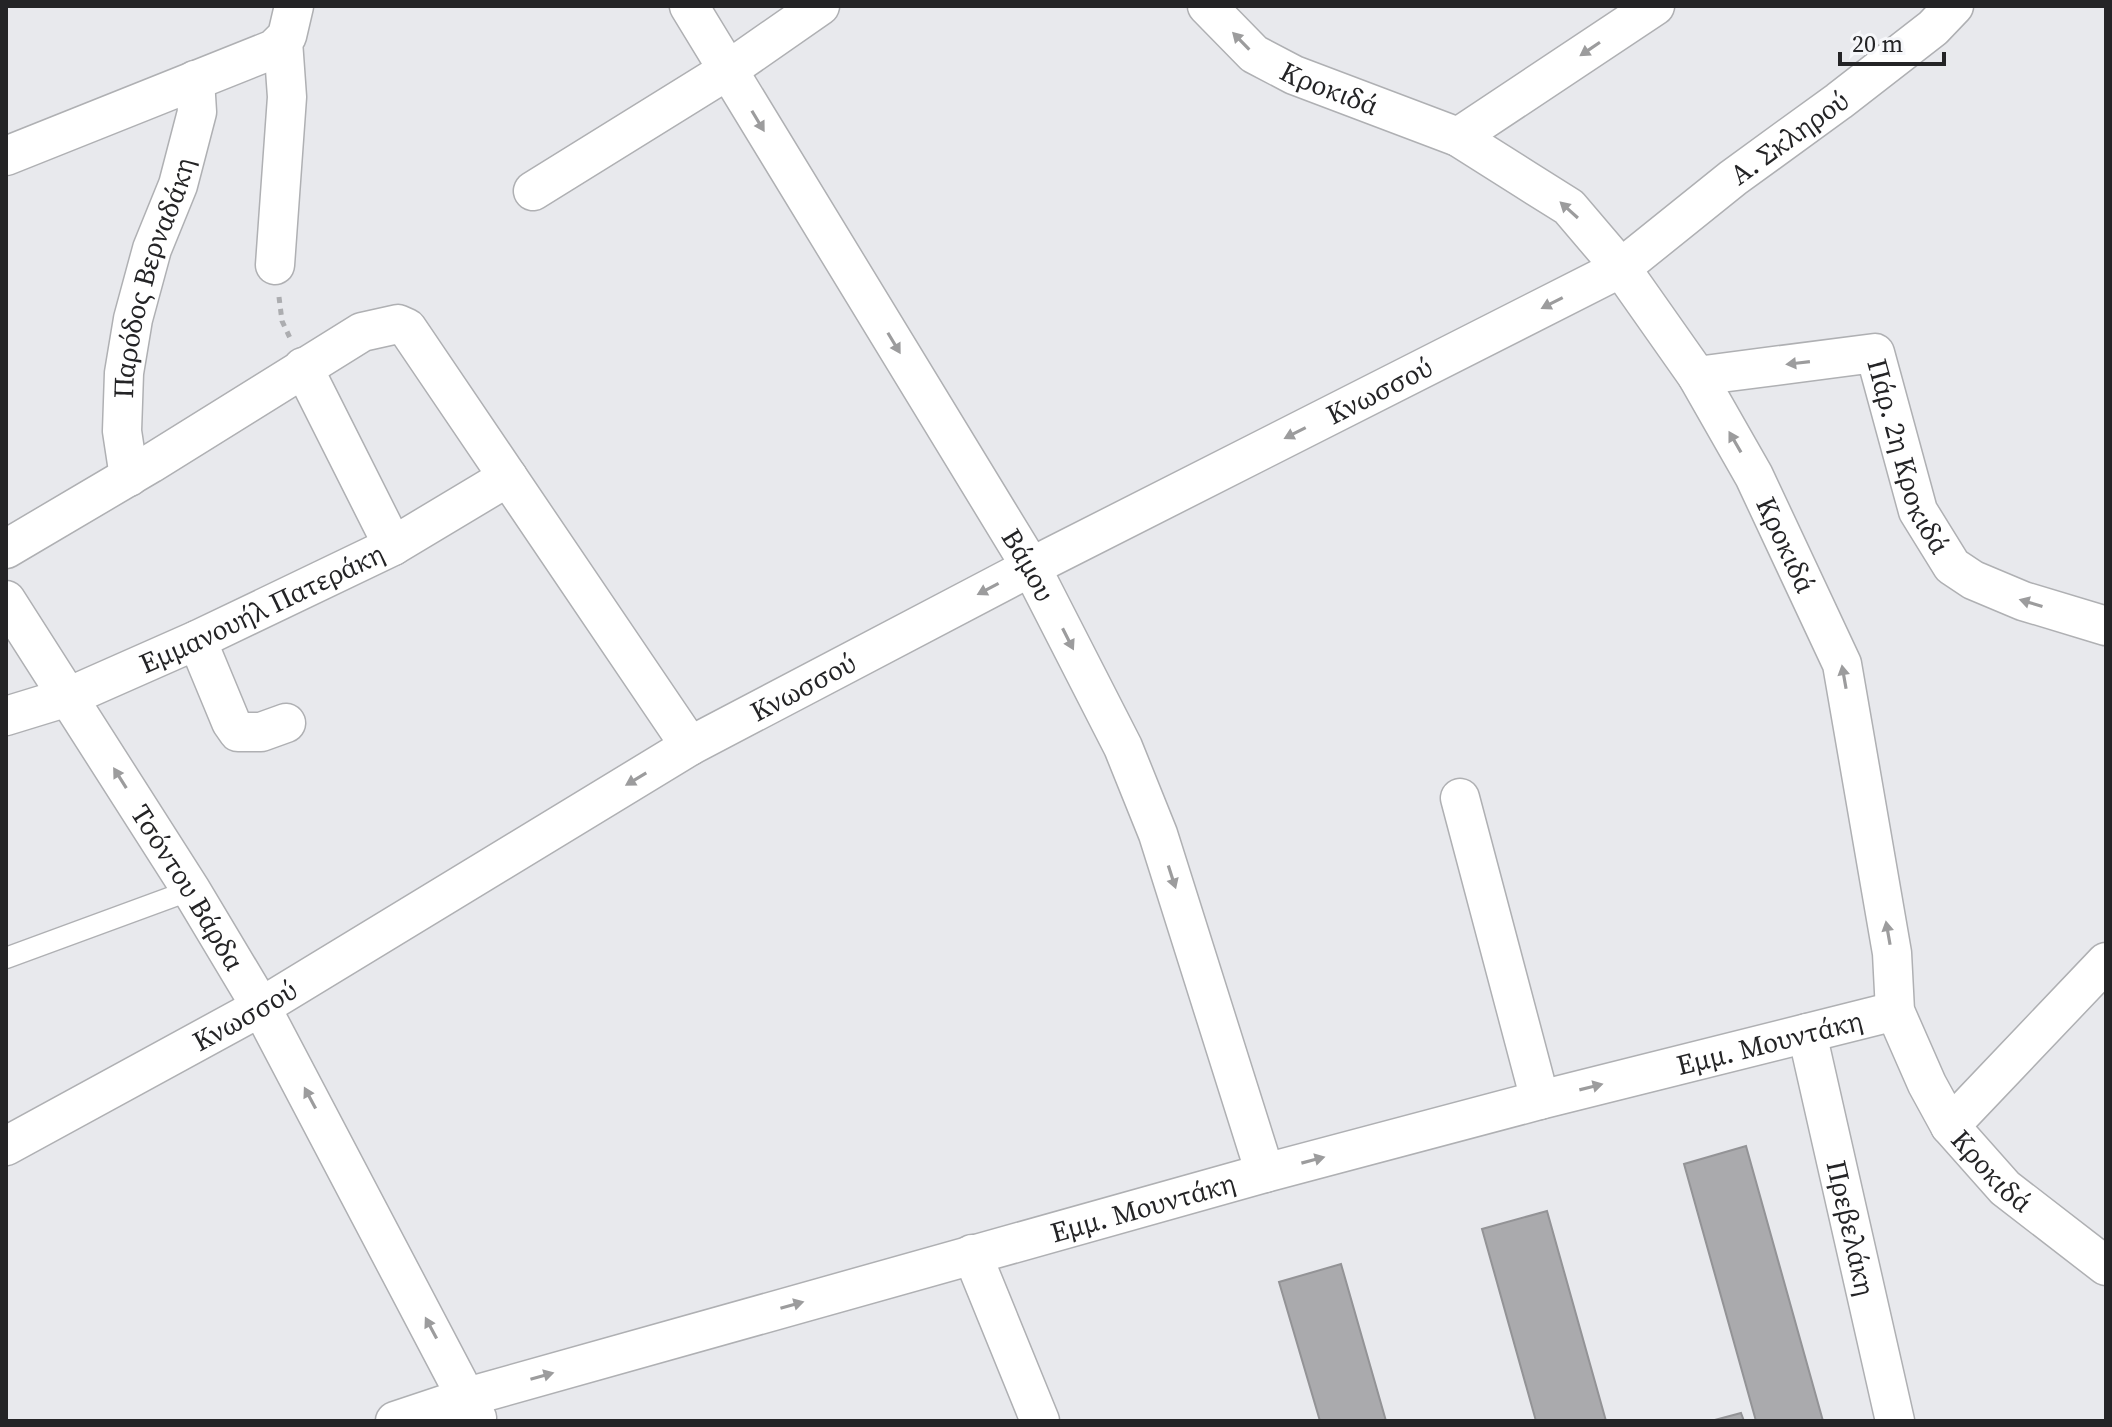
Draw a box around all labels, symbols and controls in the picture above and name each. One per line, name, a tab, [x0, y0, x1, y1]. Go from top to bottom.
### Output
scale bar	[1840, 16, 1944, 66]
text: 20 m	[1852, 27, 1903, 60]
one-way arrow	[1232, 32, 1251, 51]
one-way arrow	[1579, 41, 1600, 56]
street label: Κροκιδά	[1273, 52, 1384, 124]
street label: Α. Σκληρού	[1722, 81, 1856, 193]
one-way arrow	[751, 110, 765, 132]
street label: Παρόδος Βερναδάκη	[104, 153, 203, 399]
one-way arrow	[1559, 201, 1579, 219]
one-way arrow	[1540, 296, 1563, 309]
one-way arrow	[886, 331, 901, 354]
street label: Κνωσσού	[1320, 348, 1439, 433]
street label: Πάρ. 2η Κροκιδά	[1858, 354, 1959, 561]
one-way arrow	[1785, 357, 1810, 370]
one-way arrow	[1283, 426, 1306, 440]
one-way arrow	[1728, 431, 1742, 453]
street label: Κροκιδά	[1747, 491, 1825, 599]
street label: Βάμου	[993, 521, 1064, 608]
street label: Εμμανουήλ Πατεράκη	[133, 534, 391, 682]
one-way arrow	[977, 583, 1000, 596]
one-way arrow	[2019, 597, 2043, 609]
one-way arrow	[1061, 628, 1075, 651]
street label: Κνωσσού	[743, 643, 862, 730]
one-way arrow	[1838, 664, 1850, 689]
one-way arrow	[113, 767, 127, 789]
one-way arrow	[625, 772, 647, 786]
street label: Τσόντου Βάρδα	[122, 797, 254, 977]
one-way arrow	[1166, 865, 1179, 889]
one-way arrow	[1882, 921, 1894, 946]
street label: Κνωσσού	[186, 971, 304, 1060]
street label: Εμμ. Μουντάκη	[1673, 1001, 1867, 1084]
one-way arrow	[1579, 1080, 1604, 1093]
one-way arrow	[303, 1087, 317, 1109]
street label: Κροκιδά	[1943, 1121, 2040, 1221]
one-way arrow	[1300, 1154, 1325, 1166]
street label: Πρεβελάκη	[1817, 1157, 1885, 1300]
street label: Εμμ. Μουντάκη	[1046, 1163, 1240, 1251]
one-way arrow	[781, 1298, 805, 1311]
one-way arrow	[424, 1317, 438, 1339]
one-way arrow	[531, 1369, 555, 1382]

